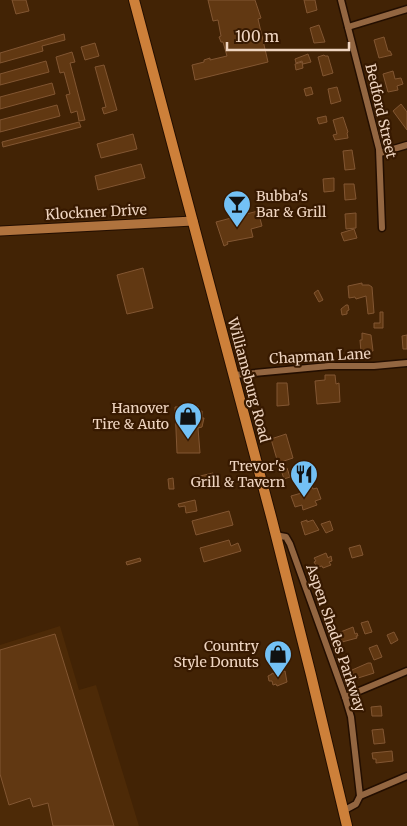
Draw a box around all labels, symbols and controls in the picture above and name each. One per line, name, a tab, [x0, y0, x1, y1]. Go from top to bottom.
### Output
scale bar	[227, 20, 350, 52]
text: 100 m	[235, 27, 279, 46]
street label: Bedford Street	[361, 62, 401, 161]
place label: Bubba's Bar & Grill	[256, 187, 327, 221]
bar icon: Bubba's Bar & Grill	[222, 189, 252, 228]
street label: Klockner Drive	[45, 200, 147, 224]
street label: Williamsburg Road	[223, 315, 274, 445]
street label: Chapman Lane	[269, 344, 371, 368]
place label: Hanover Tire & Auto	[93, 399, 169, 433]
shop icon: Hanover Tire & Auto	[173, 401, 203, 440]
place label: Trevor's Grill & Tavern	[191, 457, 285, 491]
restaurant icon: Trevor's Grill & Tavern	[289, 459, 319, 498]
street label: Aspen Shades Parkway	[302, 561, 370, 715]
place label: Country Style Donuts	[173, 637, 260, 671]
shop icon: Country Style Donuts	[263, 639, 293, 678]

